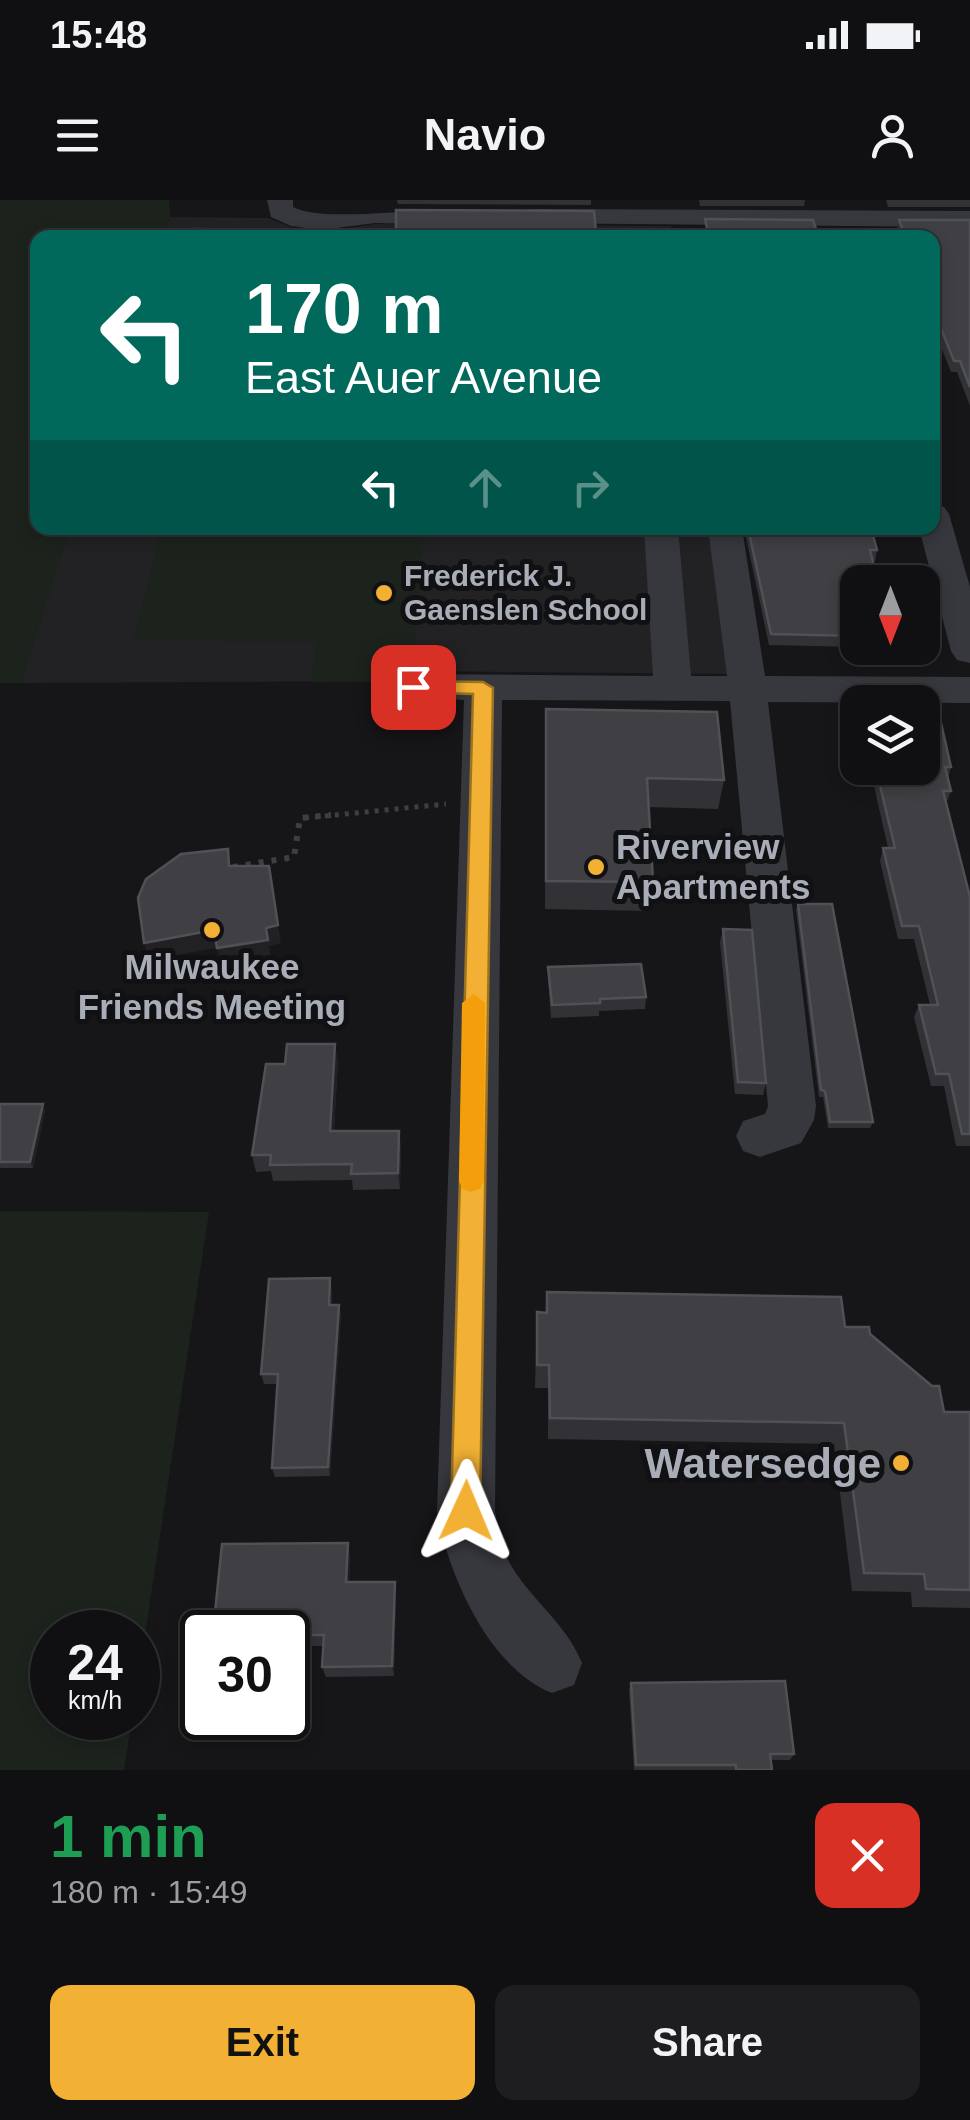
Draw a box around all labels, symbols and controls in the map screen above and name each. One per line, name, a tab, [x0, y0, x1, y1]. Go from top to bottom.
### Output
text: 15:48	[50, 14, 147, 56]
icon: menu	[50, 108, 105, 163]
icon: person	[865, 108, 920, 163]
text: Navio	[424, 109, 546, 160]
icon: left	[80, 270, 210, 400]
text: 170 m	[245, 270, 443, 348]
text: East Auer Avenue	[245, 352, 602, 403]
icon: left	[353, 460, 408, 515]
icon: ahead	[458, 460, 513, 515]
icon: right	[563, 460, 618, 515]
place label: Frederick J. Gaenslen School	[404, 559, 647, 626]
north arrow	[840, 565, 940, 665]
map controls	[840, 565, 940, 785]
marker: Frederick J. Gaenslen School	[373, 582, 395, 604]
pin	[371, 645, 456, 730]
icon: arrive	[386, 660, 441, 715]
button: layers	[840, 685, 940, 785]
place label: Riverview Apartments	[616, 827, 810, 906]
marker: Riverview Apartments	[585, 856, 607, 878]
marker: Milwaukee Friends Meeting	[201, 919, 223, 941]
place label: Milwaukee Friends Meeting	[78, 947, 346, 1026]
place label: Watersedge	[644, 1440, 881, 1487]
marker: Watersedge	[890, 1452, 912, 1474]
position arrow	[414, 1459, 518, 1563]
speed limit sign: 30	[180, 1610, 310, 1740]
text: 24	[67, 1635, 123, 1691]
text: km/h	[68, 1686, 122, 1714]
text: 1 min	[50, 1803, 207, 1870]
button: close	[815, 1803, 920, 1908]
text: 180 m · 15:49	[50, 1874, 247, 1910]
button: Exit	[50, 1985, 475, 2100]
button: Share	[495, 1985, 920, 2100]

